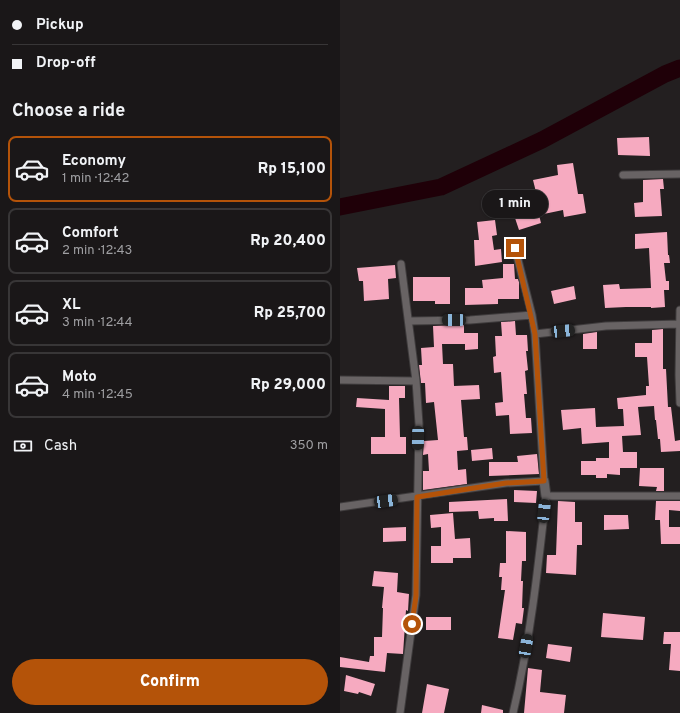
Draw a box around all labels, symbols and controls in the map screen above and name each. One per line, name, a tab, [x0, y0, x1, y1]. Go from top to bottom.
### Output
text: Pickup	[36, 16, 84, 35]
text: Drop-off	[36, 54, 96, 73]
text: Choose a ride	[12, 100, 125, 123]
icon: car	[14, 151, 50, 187]
text: Economy	[62, 152, 126, 171]
text: Rp 15,100	[258, 160, 326, 179]
text: 1 min · 12:42	[62, 171, 129, 187]
callout: 1 min	[482, 190, 548, 218]
text: 1 min	[499, 196, 531, 212]
icon: car	[14, 223, 50, 259]
text: Comfort	[62, 224, 119, 243]
text: Rp 20,400	[250, 232, 326, 251]
route end	[506, 239, 524, 257]
text: 2 min · 12:43	[62, 243, 132, 259]
icon: car	[14, 295, 50, 331]
text: XL	[62, 296, 80, 315]
text: Rp 25,700	[254, 304, 326, 323]
car	[442, 314, 466, 326]
text: 3 min · 12:44	[62, 315, 133, 331]
car	[550, 324, 576, 338]
icon: car	[14, 367, 50, 403]
text: Moto	[62, 368, 97, 387]
text: Rp 29,000	[251, 376, 326, 395]
text: 4 min · 12:45	[62, 387, 133, 403]
car	[412, 426, 424, 450]
icon: cash	[12, 435, 34, 457]
text: Cash	[44, 437, 77, 456]
text: 350 m	[290, 438, 328, 454]
car	[373, 493, 399, 509]
car	[537, 498, 551, 524]
route start	[403, 615, 421, 633]
car	[518, 633, 534, 659]
button: Confirm	[12, 659, 328, 705]

